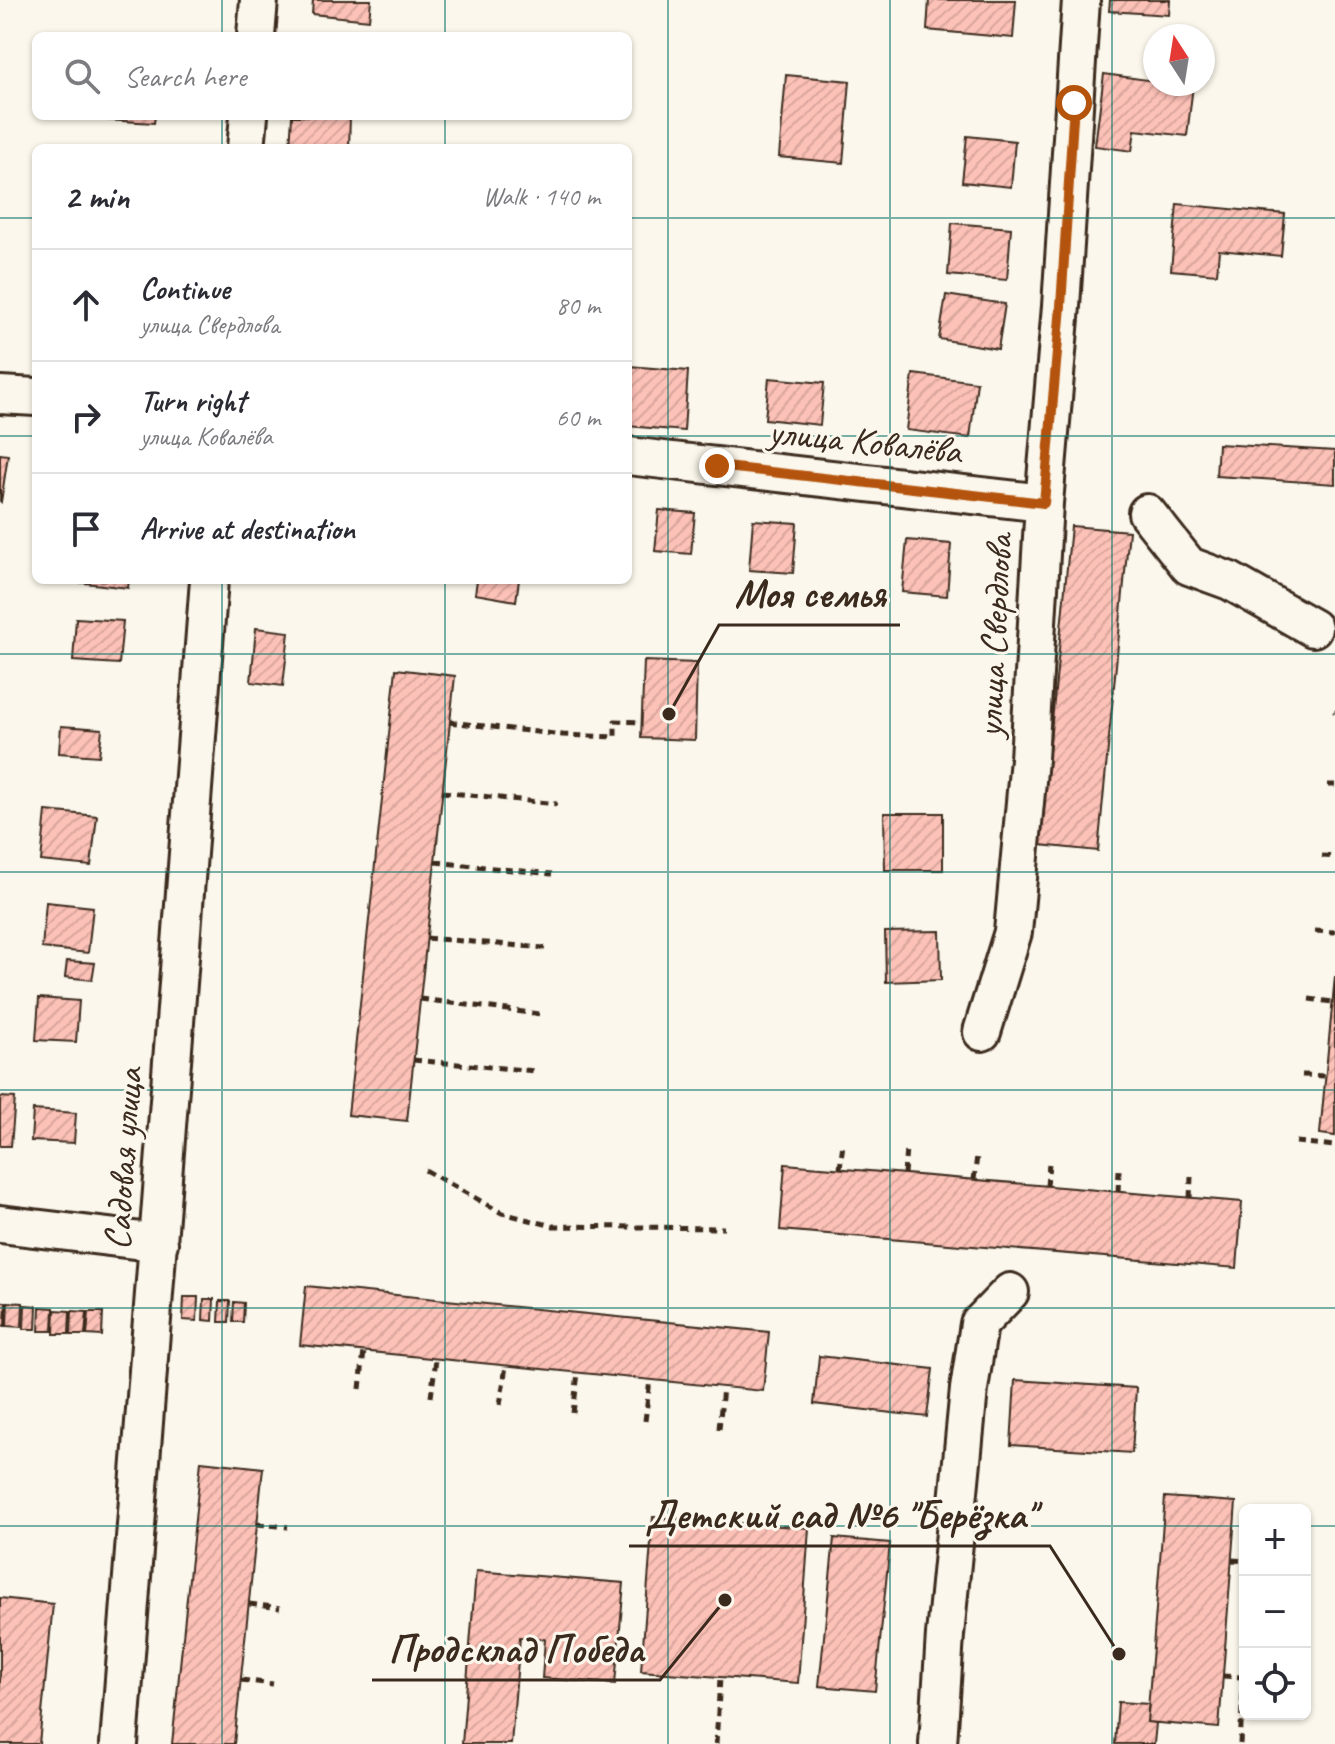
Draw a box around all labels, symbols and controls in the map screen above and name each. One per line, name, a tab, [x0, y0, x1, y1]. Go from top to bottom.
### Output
north arrow	[1143, 24, 1215, 96]
search box	[32, 32, 632, 120]
icon: search	[60, 54, 104, 98]
text: Search here	[124, 57, 246, 95]
route start	[1056, 85, 1092, 121]
text: 2 min	[64, 175, 129, 218]
text: Walk · 140 m	[483, 180, 600, 213]
text: Continue	[140, 270, 230, 308]
icon: ahead	[64, 283, 108, 327]
text: 80 m	[556, 289, 600, 322]
text: улица Свердлова	[140, 308, 279, 341]
text: Turn right	[140, 382, 245, 420]
icon: right	[64, 395, 108, 439]
text: 60 m	[556, 401, 600, 434]
street label: улица Ковалёва	[764, 407, 966, 475]
text: улица Ковалёва	[140, 420, 272, 453]
route end	[699, 448, 735, 484]
icon: arrive	[64, 507, 108, 551]
text: Arrive at destination	[140, 510, 355, 548]
street label: улица Свердлова	[965, 530, 1023, 741]
callout: Моя семья	[719, 561, 900, 625]
text: Моя семья	[734, 569, 888, 619]
street label: Садовая улица	[93, 1064, 153, 1252]
callout: Детский сад №6 "Берёзка"	[629, 1482, 1050, 1546]
text: Детский сад №6 "Берёзка"	[645, 1490, 1043, 1541]
map controls	[1239, 1504, 1311, 1720]
button: +	[1239, 1504, 1311, 1576]
button: −	[1239, 1576, 1311, 1648]
callout: Продсклад Победа	[372, 1616, 660, 1680]
text: Продсклад Победа	[389, 1624, 646, 1674]
button: locate	[1239, 1648, 1311, 1720]

